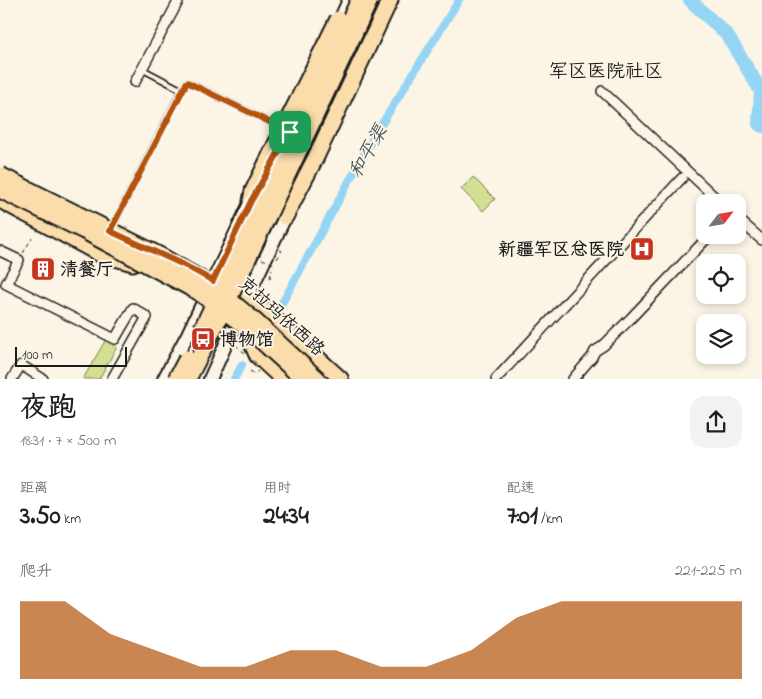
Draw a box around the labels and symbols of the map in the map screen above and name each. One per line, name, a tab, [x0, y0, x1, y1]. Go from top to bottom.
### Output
district label: 军区医院社区	[549, 59, 663, 86]
pin	[269, 111, 311, 153]
water label: 和平渠	[343, 119, 396, 184]
north arrow	[696, 194, 746, 244]
hospital icon: 新疆军区总医院	[629, 236, 655, 262]
place label: 新疆军区总医院	[498, 238, 624, 264]
building icon: 清餐厅	[30, 256, 56, 282]
place label: 清餐厅	[60, 258, 114, 284]
street label: 克拉玛依西路	[232, 272, 329, 363]
bus stop icon: 博物馆	[190, 326, 216, 352]
place label: 博物馆	[220, 328, 274, 354]
scale bar	[15, 344, 128, 367]

